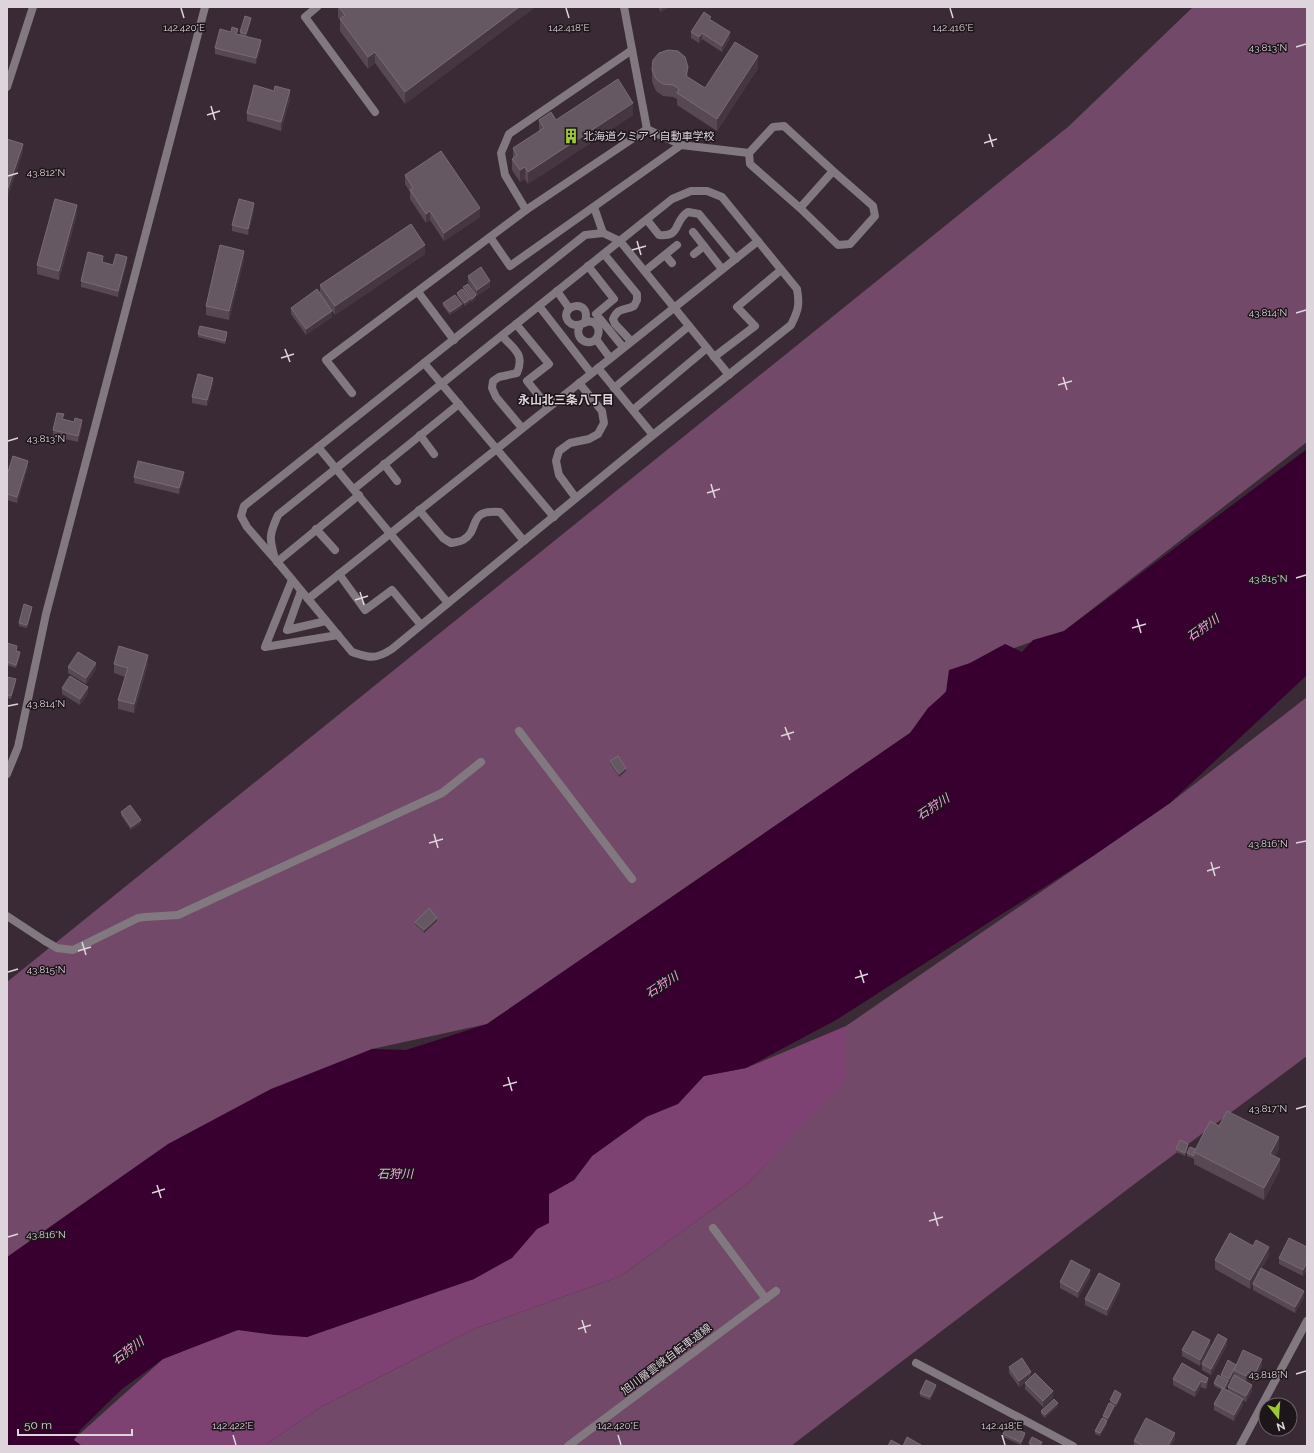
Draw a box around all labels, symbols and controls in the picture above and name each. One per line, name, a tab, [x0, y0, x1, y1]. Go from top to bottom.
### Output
text: 142.420°E	[163, 22, 205, 33]
text: 142.418°E	[548, 22, 590, 33]
text: 142.416°E	[932, 22, 974, 33]
text: 43.813°N	[1249, 42, 1287, 53]
building icon: 北海道クミアイ自動車学校	[562, 127, 580, 145]
place label: 北海道クミアイ自動車学校	[583, 130, 714, 143]
text: 43.812°N	[27, 167, 65, 178]
text: 43.814°N	[1249, 307, 1287, 318]
district label: 永山北三条八丁目	[518, 393, 614, 407]
text: 43.813°N	[27, 433, 65, 444]
text: 43.815°N	[1249, 573, 1287, 584]
water label: 石狩川	[1184, 611, 1223, 644]
text: 43.814°N	[27, 698, 65, 709]
water label: 石狩川	[914, 790, 954, 823]
text: 43.816°N	[1248, 838, 1288, 849]
text: 43.815°N	[27, 964, 65, 975]
water label: 石狩川	[643, 968, 683, 1001]
text: 43.817°N	[1249, 1103, 1287, 1114]
water label: 石狩川	[377, 1167, 415, 1181]
text: 43.816°N	[26, 1229, 66, 1240]
street label: 旭川層雲峡自転車道線	[618, 1321, 714, 1398]
water label: 石狩川	[109, 1333, 148, 1367]
text: 43.818°N	[1248, 1369, 1288, 1380]
north arrow	[1258, 1397, 1298, 1437]
scale bar	[18, 1411, 132, 1437]
text: 50 m	[24, 1418, 52, 1432]
text: N	[1275, 1419, 1287, 1434]
text: 142.422°E	[212, 1420, 254, 1431]
text: 142.420°E	[597, 1420, 639, 1431]
text: 142.418°E	[981, 1420, 1023, 1431]

